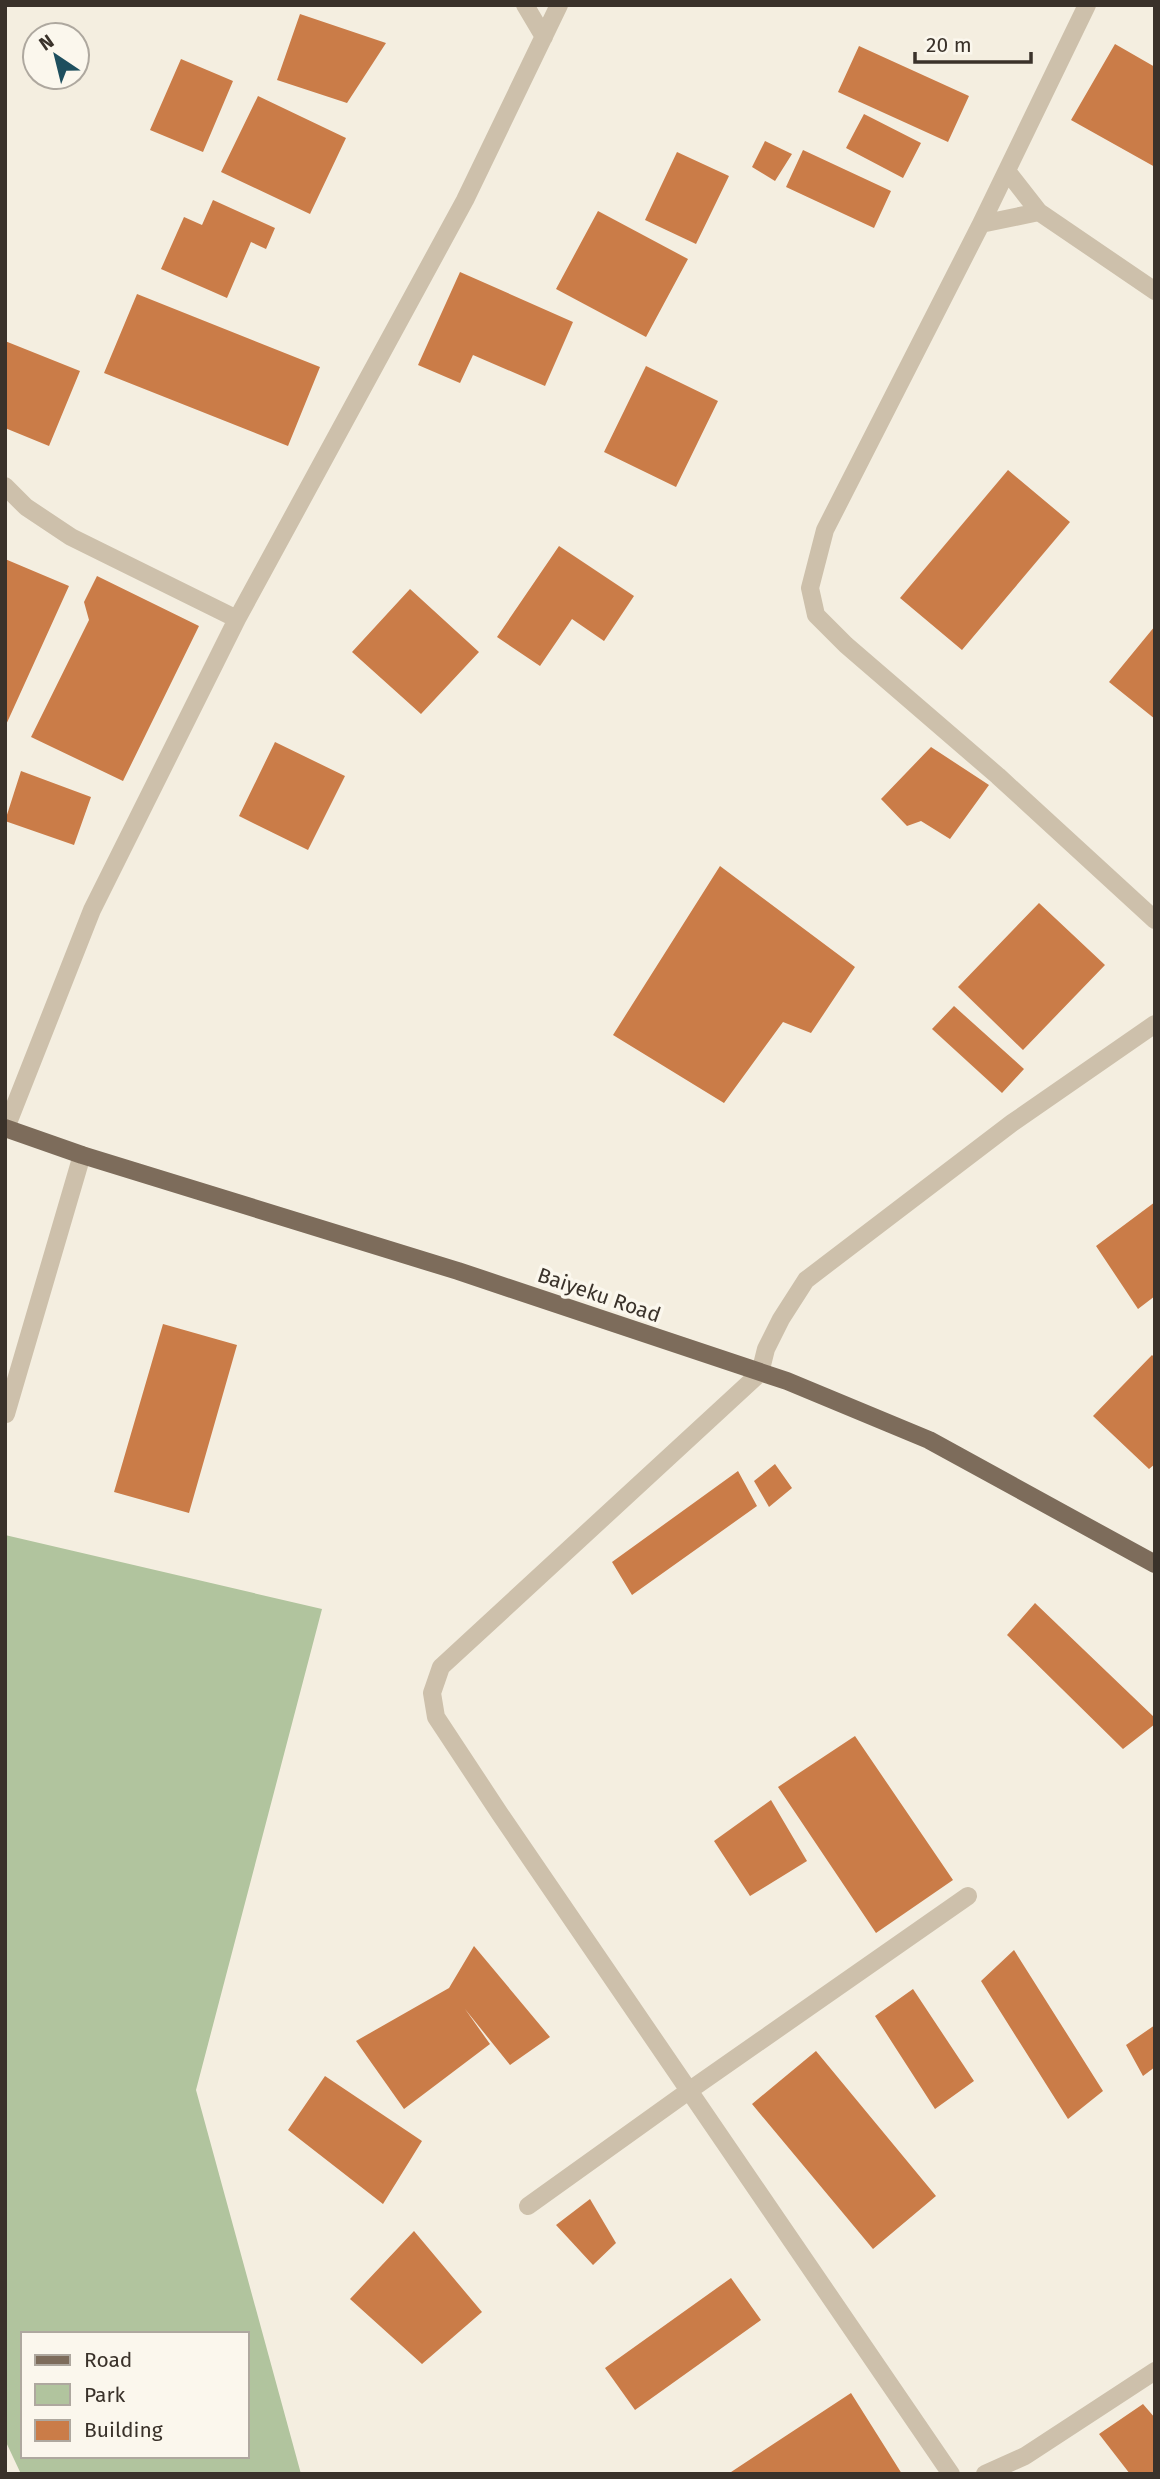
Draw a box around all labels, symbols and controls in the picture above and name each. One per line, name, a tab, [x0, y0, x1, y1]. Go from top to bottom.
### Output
north arrow	[21, 21, 91, 91]
scale bar	[915, 21, 1030, 65]
text: N	[35, 29, 58, 56]
text: 20 m	[926, 32, 972, 58]
street label: Baiyeku Road	[534, 1262, 664, 1328]
legend	[21, 2332, 248, 2458]
text: Road	[84, 2347, 132, 2373]
text: Park	[84, 2382, 126, 2408]
text: Building	[84, 2417, 163, 2443]

